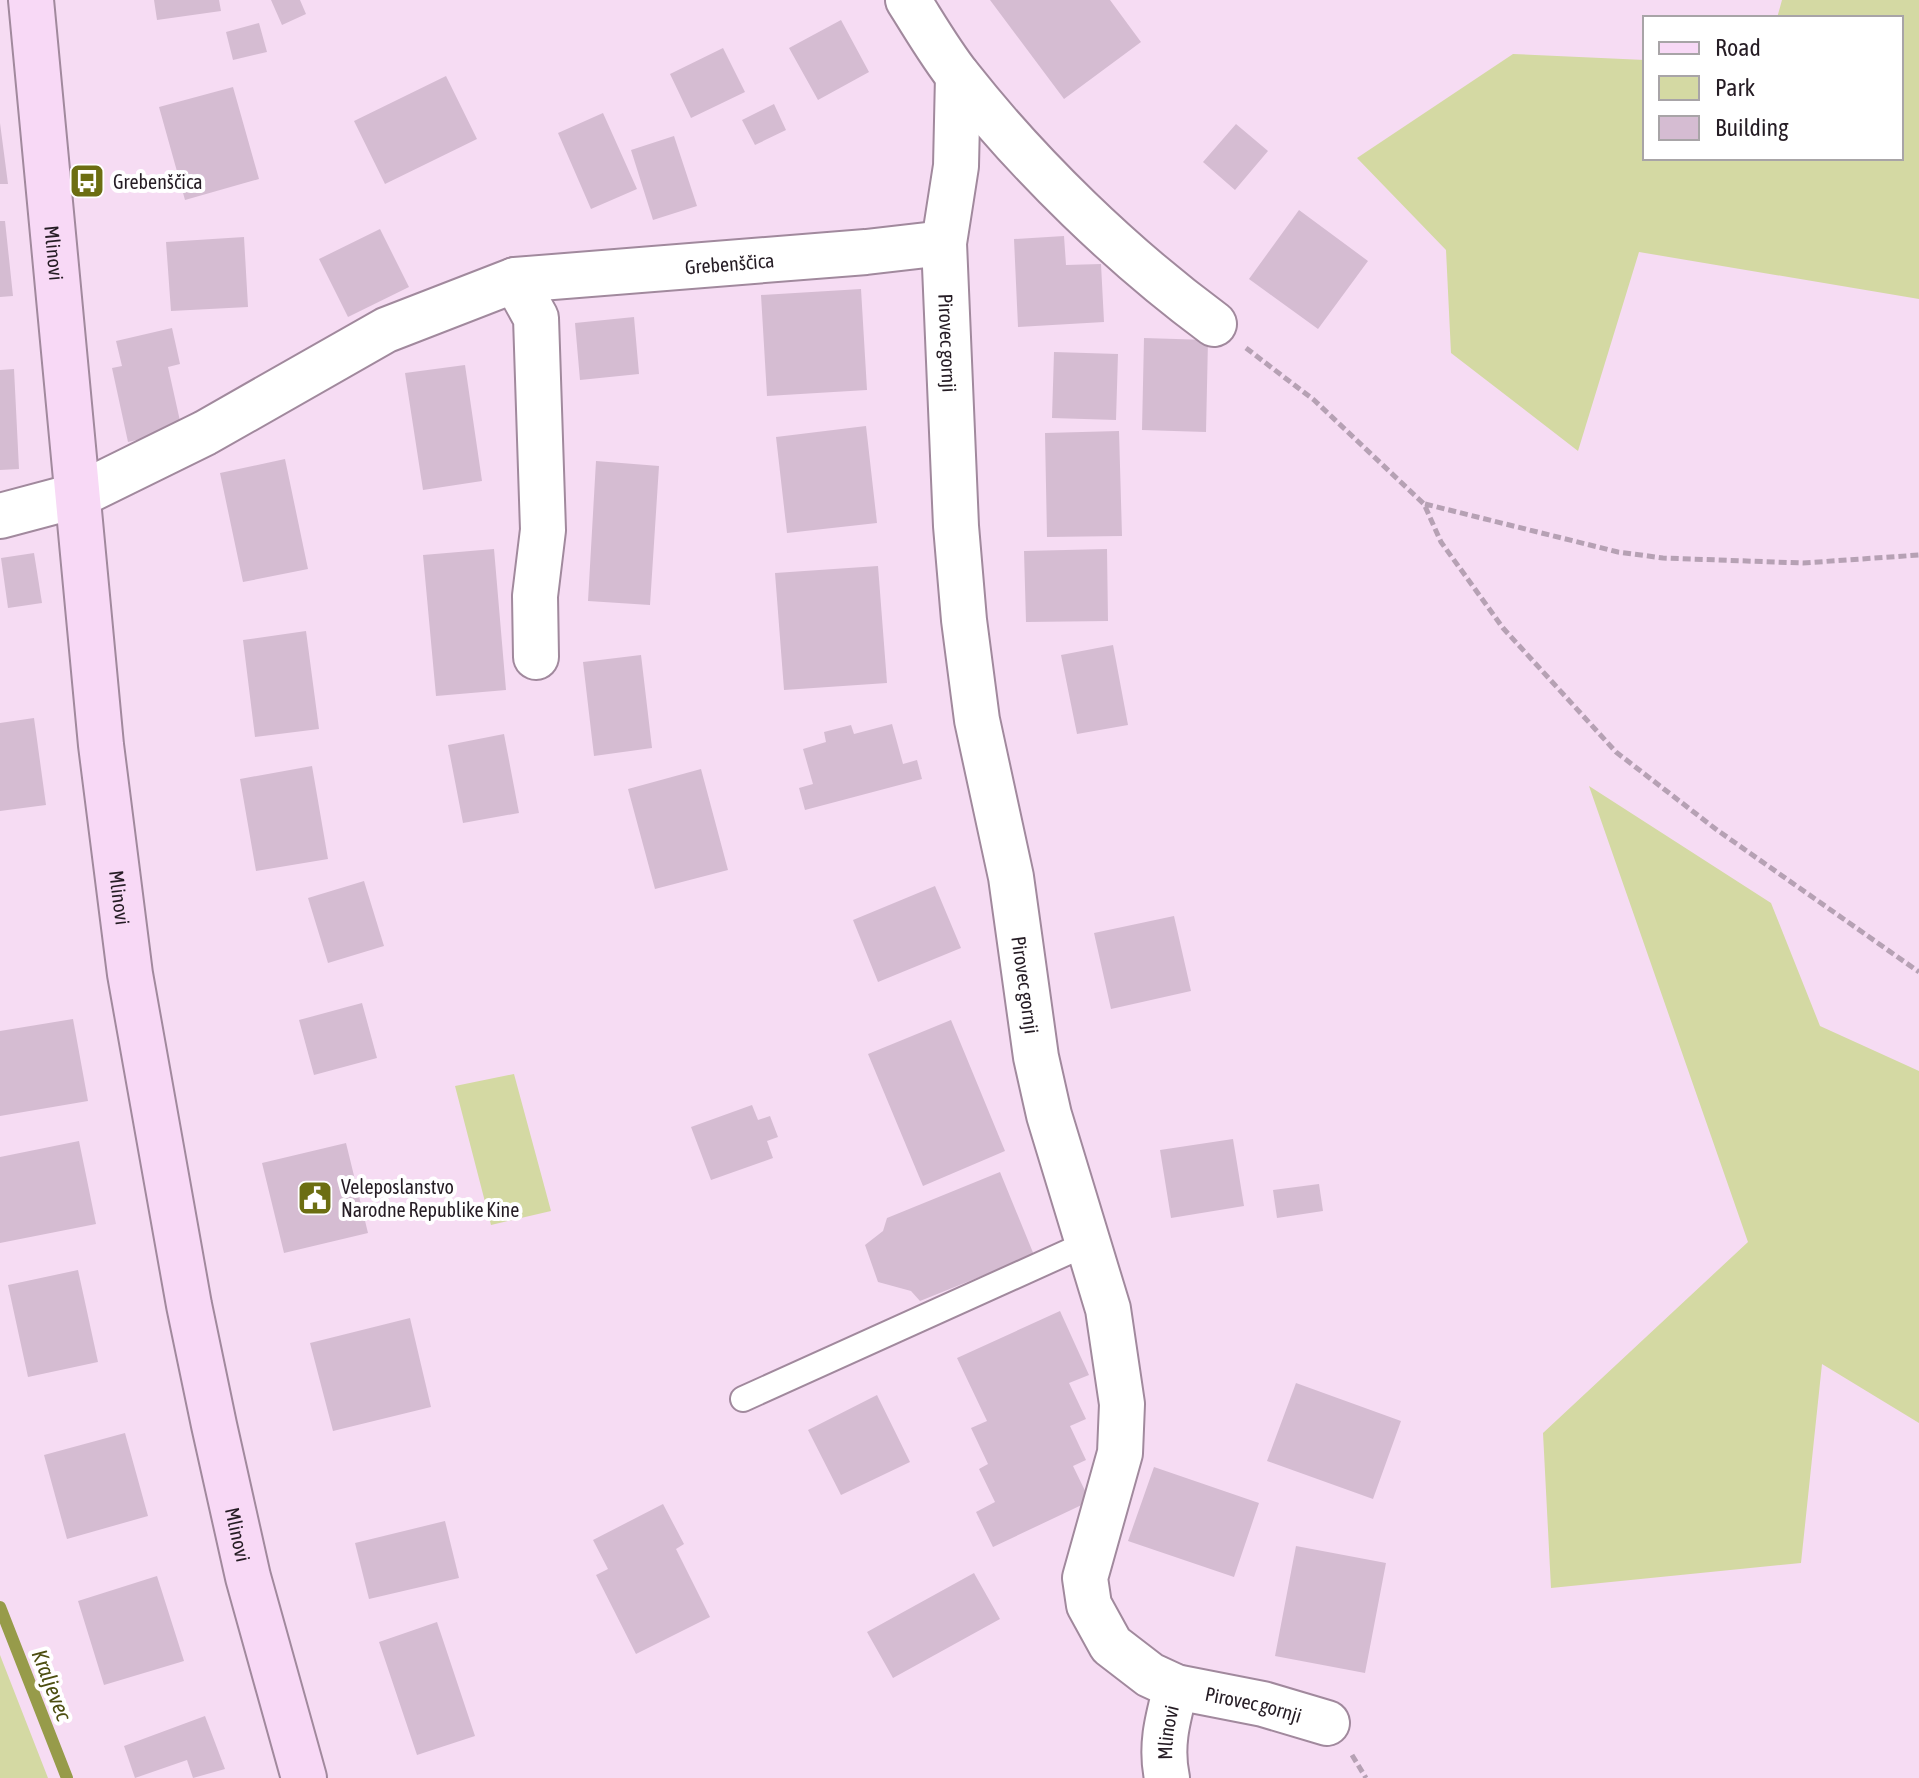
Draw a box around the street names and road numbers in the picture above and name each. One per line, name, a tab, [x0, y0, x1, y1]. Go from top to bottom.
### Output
street label: Mlinovi	[41, 224, 69, 281]
street label: Grebenščica	[684, 248, 775, 278]
street label: Pirovec gornji	[935, 293, 962, 393]
street label: Mlinovi	[105, 869, 135, 926]
street label: Pirovec gornji	[1008, 934, 1044, 1035]
street label: Mlinovi	[221, 1505, 256, 1564]
street label: Pirovec gornji	[1203, 1681, 1305, 1726]
street label: Mlinovi	[1153, 1703, 1182, 1760]

